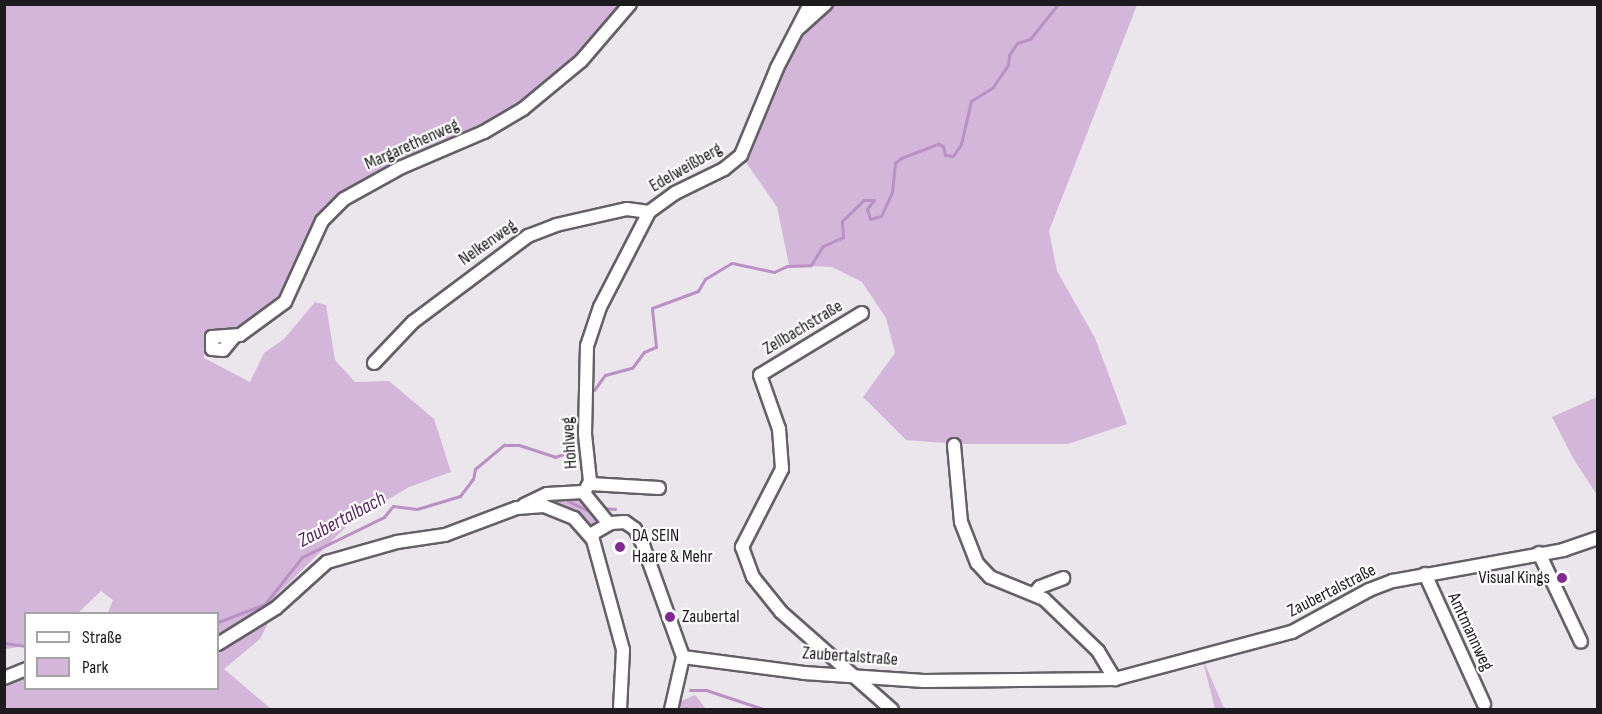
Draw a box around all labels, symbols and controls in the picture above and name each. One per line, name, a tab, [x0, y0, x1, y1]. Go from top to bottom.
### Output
street label: Margarethenweg	[362, 115, 462, 175]
street label: Edelweißberg	[646, 139, 726, 197]
street label: Nelkenweg	[455, 215, 521, 271]
street label: Zellbachstraße	[759, 296, 847, 360]
street label: Hohlweg	[557, 416, 583, 470]
water label: Zaubertalbach	[294, 487, 390, 553]
place label: DA SEIN Haare & Mehr	[632, 526, 713, 568]
marker: DA SEIN Haare & Mehr	[613, 540, 627, 554]
street label: Zaubertalstraße	[1284, 560, 1380, 622]
place label: Visual Kings	[1479, 567, 1550, 589]
marker: Visual Kings	[1555, 571, 1569, 585]
street label: Amtmannweg	[1443, 590, 1497, 674]
place label: Zaubertal	[682, 606, 739, 628]
marker: Zaubertal	[663, 610, 677, 624]
legend	[24, 612, 219, 690]
text: Straße	[82, 627, 122, 648]
street label: Zaubertalstraße	[801, 643, 899, 671]
text: Park	[82, 657, 108, 678]

